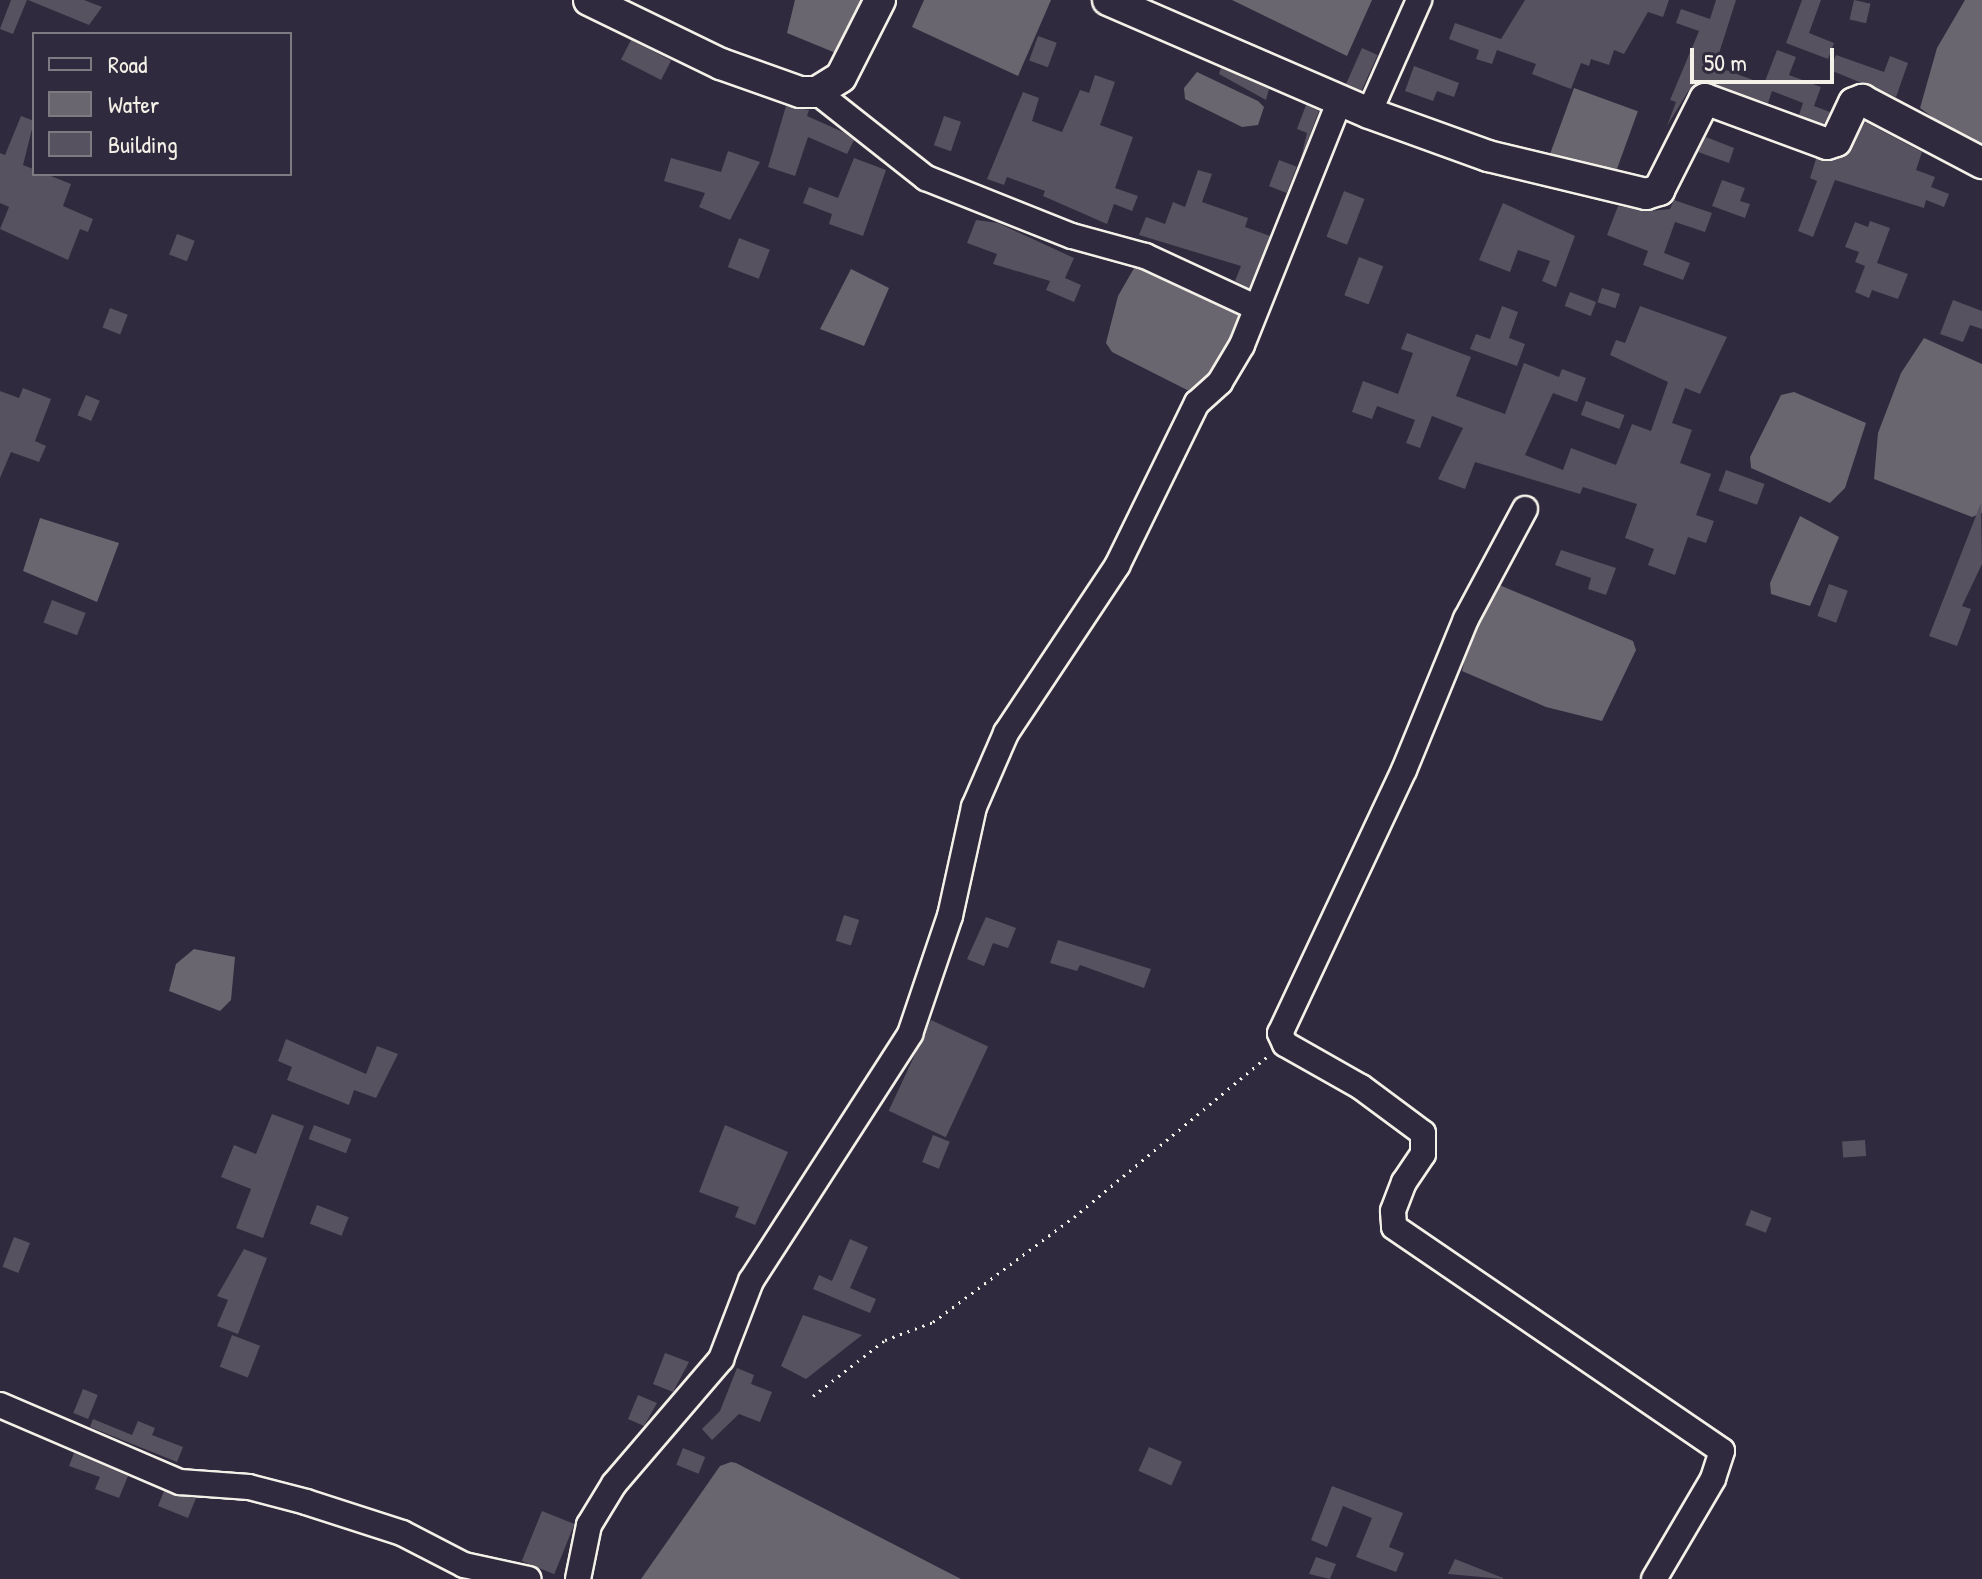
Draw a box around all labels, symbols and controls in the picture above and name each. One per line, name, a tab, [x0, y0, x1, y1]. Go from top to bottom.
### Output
legend	[32, 32, 292, 176]
scale bar	[1694, 32, 1838, 82]
text: 50 m	[1704, 46, 1747, 78]
text: Road	[108, 48, 147, 80]
text: Water	[108, 88, 159, 120]
text: Building	[108, 128, 178, 160]

